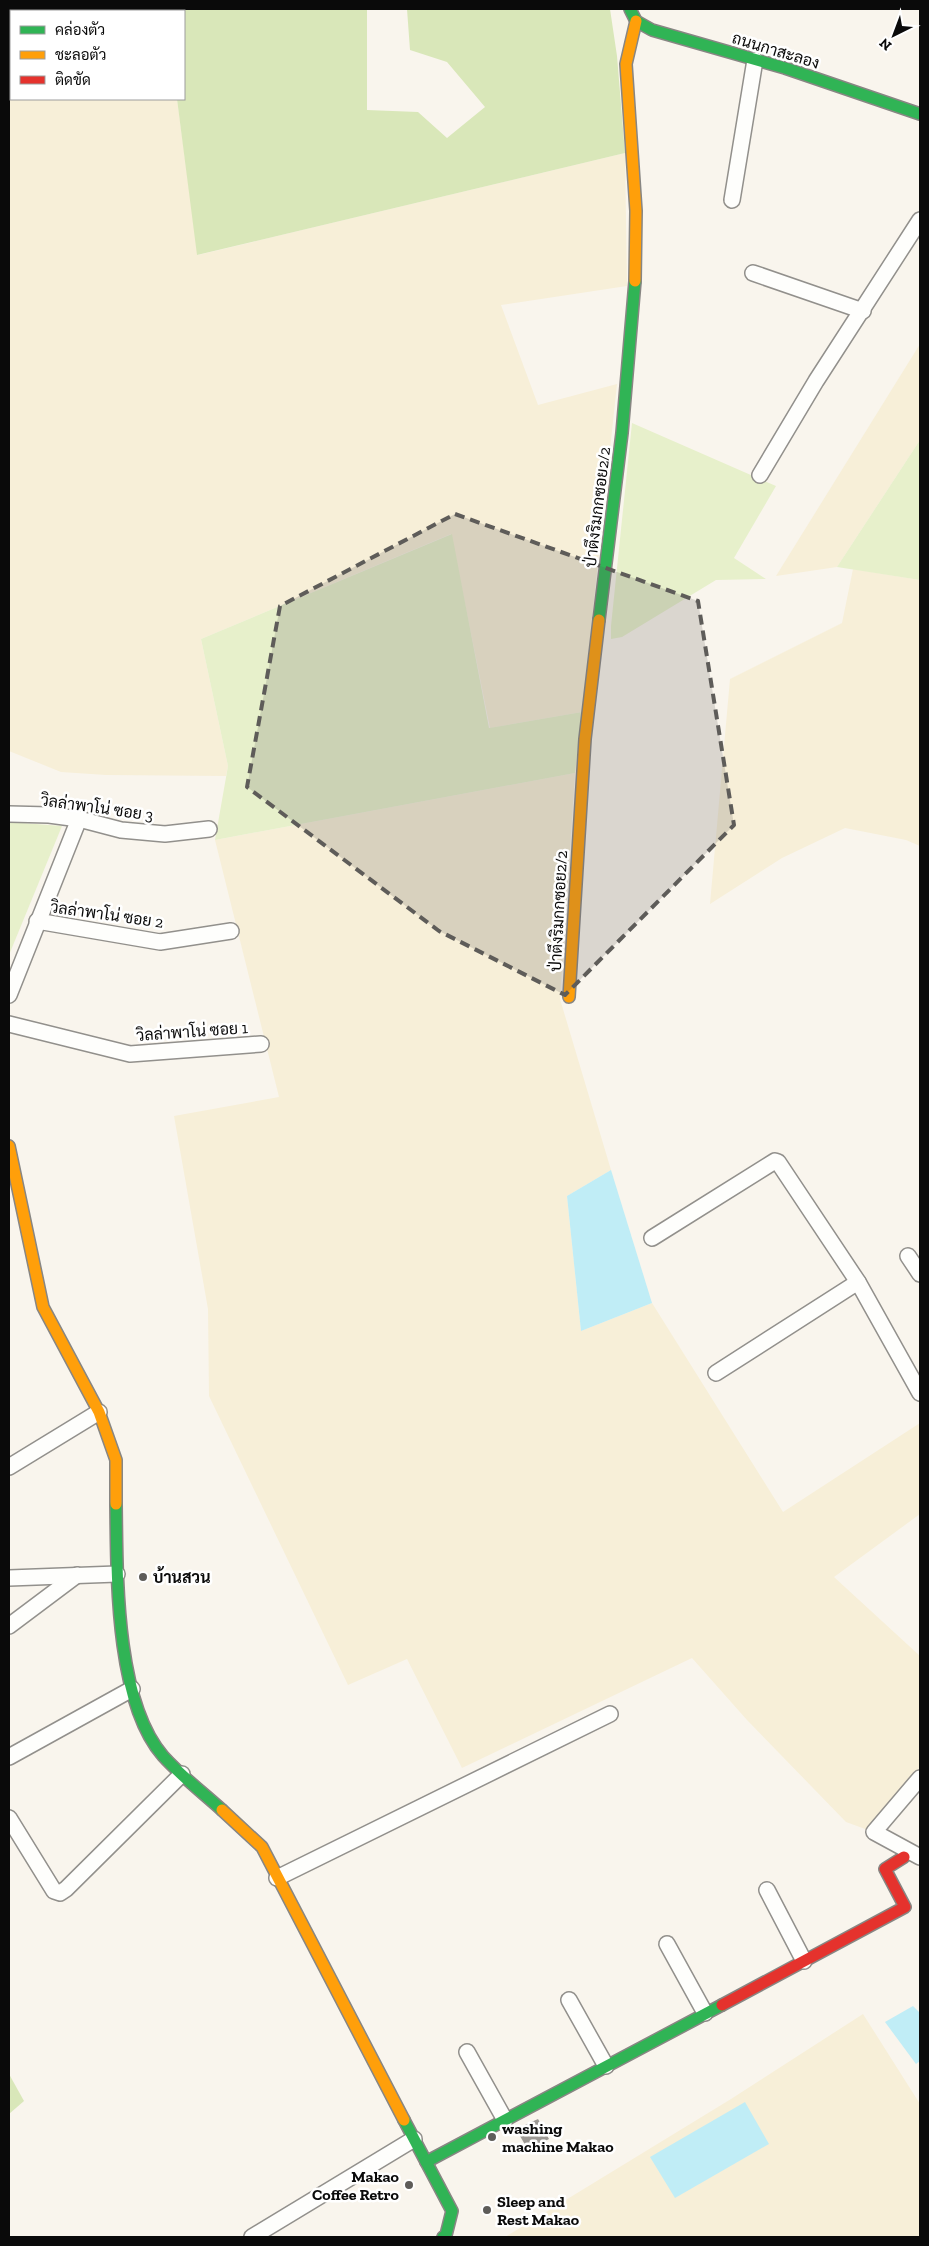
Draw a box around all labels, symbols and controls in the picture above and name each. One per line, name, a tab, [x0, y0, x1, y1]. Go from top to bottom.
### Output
legend	[10, 10, 185, 100]
north arrow	[869, 10, 919, 60]
text: คล่องตัว	[55, 20, 105, 39]
street label: ถนนกาสะลอง	[730, 28, 822, 73]
text: N	[876, 34, 895, 54]
text: ชะลอตัว	[55, 46, 106, 64]
text: ติดขัด	[55, 71, 91, 89]
street label: ป่าตึงริมกกซอย2/2	[580, 446, 614, 568]
street label: วิลล่าพาโน่ ซอย 3	[38, 788, 155, 825]
street label: ป่าตึงริมกกซอย2/2	[545, 850, 571, 972]
street label: วิลล่าพาโน่ ซอย 2	[48, 895, 165, 932]
street label: วิลล่าพาโน่ ซอย 1	[134, 1016, 248, 1045]
place label: บ้านสวน	[153, 1566, 211, 1587]
marker: บ้านสวน	[137, 1571, 149, 1583]
place label: washing machine Makao	[502, 2119, 614, 2156]
marker: washing machine Makao	[486, 2131, 498, 2143]
place label: Makao Coffee Retro	[312, 2167, 400, 2204]
marker: Makao Coffee Retro	[403, 2179, 415, 2191]
place label: Sleep and Rest Makao	[497, 2192, 580, 2229]
marker: Sleep and Rest Makao	[481, 2204, 493, 2216]

